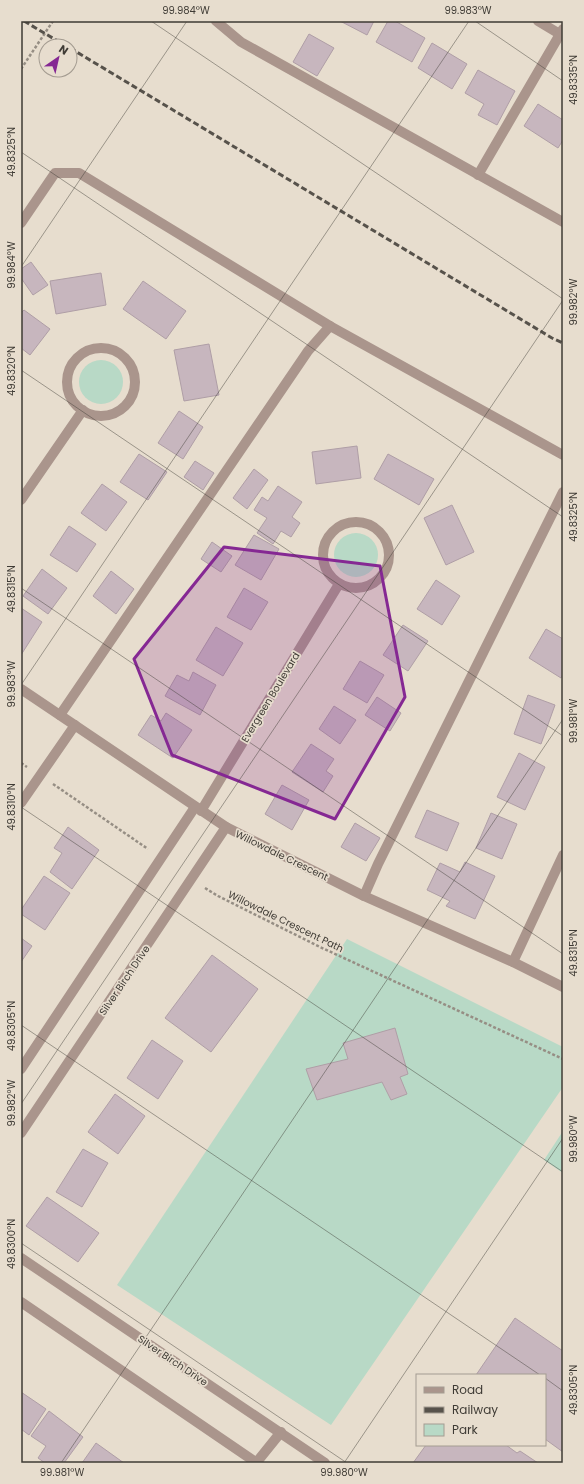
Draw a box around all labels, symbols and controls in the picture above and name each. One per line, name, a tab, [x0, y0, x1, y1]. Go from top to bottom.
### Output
text: 99.984°W	[162, 3, 210, 18]
text: 99.983°W	[444, 3, 492, 18]
north arrow	[38, 38, 78, 78]
text: N	[56, 41, 71, 59]
text: 49.8335°N	[566, 55, 581, 105]
text: 49.8325°N	[4, 127, 19, 177]
text: 99.984°W	[4, 241, 19, 289]
text: 99.982°W	[566, 278, 581, 325]
text: 49.8320°N	[4, 346, 19, 396]
text: 49.8325°N	[566, 492, 581, 542]
text: 49.8315°N	[4, 565, 19, 613]
street label: Evergreen Boulevard	[237, 649, 303, 745]
text: 99.983°W	[4, 660, 19, 708]
text: 99.981°W	[566, 699, 581, 743]
text: 49.8310°N	[4, 783, 19, 831]
street label: Willowdale Crescent	[233, 826, 331, 885]
street label: Willowdale Crescent Path	[225, 887, 346, 956]
text: 49.8315°N	[566, 929, 581, 977]
street label: Silver Birch Drive	[95, 942, 153, 1018]
text: 49.8305°N	[4, 1001, 19, 1051]
text: 99.982°W	[4, 1079, 19, 1126]
text: 99.980°W	[566, 1115, 581, 1163]
text: 49.8300°N	[4, 1219, 19, 1269]
street label: Silver Birch Drive	[135, 1331, 211, 1389]
text: 49.8305°N	[566, 1365, 581, 1415]
legend	[416, 1374, 546, 1446]
text: Road	[452, 1381, 483, 1398]
text: Railway	[452, 1401, 498, 1418]
text: Park	[452, 1421, 479, 1438]
text: 99.981°W	[40, 1465, 84, 1480]
text: 99.980°W	[320, 1465, 368, 1480]

